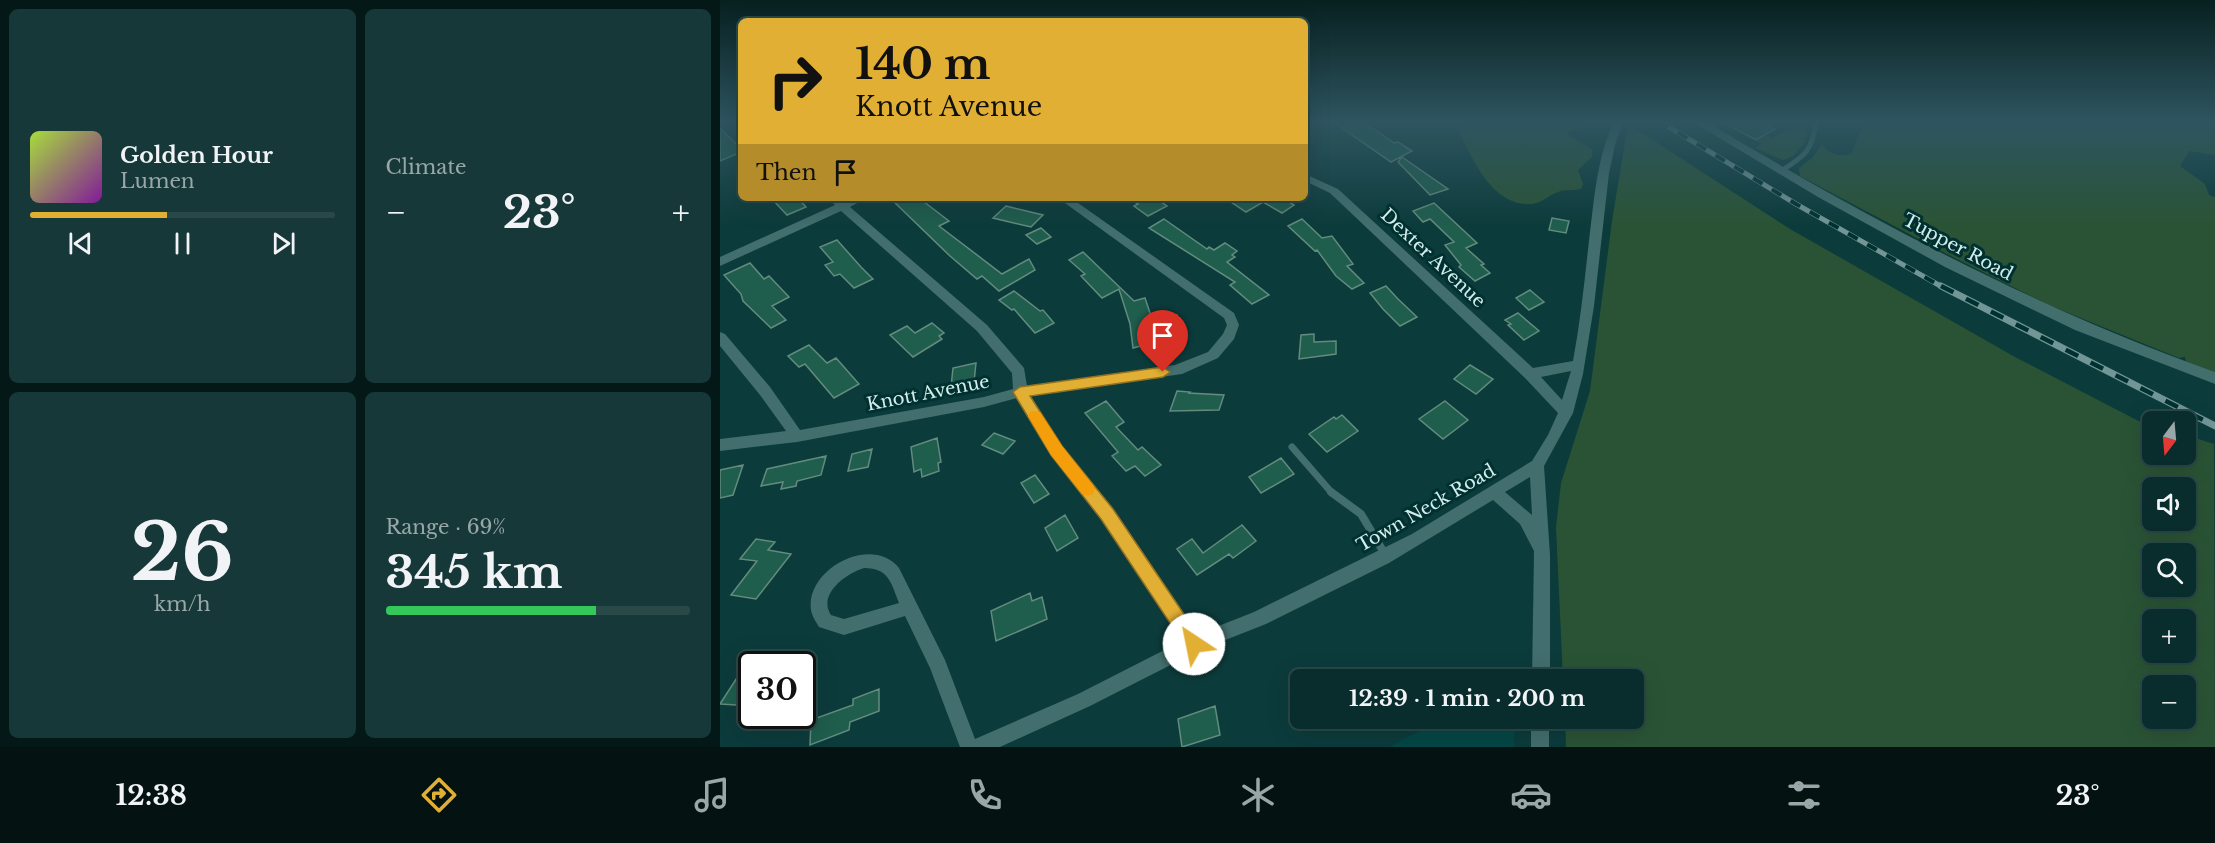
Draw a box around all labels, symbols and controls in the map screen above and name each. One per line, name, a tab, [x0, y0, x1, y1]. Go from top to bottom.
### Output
text: 140 m	[855, 38, 991, 90]
icon: right	[756, 42, 834, 120]
text: Knott Avenue	[855, 90, 1042, 123]
text: Golden Hour	[120, 142, 273, 169]
text: Climate	[386, 155, 466, 179]
icon: arrive	[829, 156, 862, 189]
text: Then	[756, 159, 817, 186]
text: Lumen	[120, 169, 195, 193]
text: 23°	[503, 184, 576, 240]
text: −	[386, 192, 406, 233]
text: +	[672, 192, 690, 233]
street label: Dexter Avenue	[1376, 204, 1490, 312]
street label: Tupper Road	[1899, 209, 2017, 285]
icon: previous	[64, 227, 97, 260]
icon: pause	[166, 227, 199, 260]
icon: next	[267, 227, 300, 260]
pin	[1137, 310, 1188, 372]
icon: arrive	[1146, 319, 1179, 352]
street label: Knott Avenue	[865, 370, 991, 416]
north arrow	[2142, 411, 2196, 465]
map controls	[2142, 411, 2196, 729]
street label: Town Neck Road	[1353, 459, 1499, 557]
button: sound	[2142, 477, 2196, 531]
text: 26	[131, 504, 234, 601]
text: Range · 69%	[386, 515, 506, 539]
button: search	[2142, 543, 2196, 597]
text: 345 km	[386, 544, 562, 600]
text: km/h	[154, 592, 211, 616]
button: +	[2142, 609, 2196, 663]
position arrow	[1162, 612, 1226, 676]
speed limit sign: 30	[738, 651, 816, 729]
button: −	[2142, 675, 2196, 729]
text: 12:39 · 1 min · 200 m	[1349, 685, 1585, 712]
icon: directions	[418, 774, 460, 816]
icon: music	[691, 774, 733, 816]
icon: phone	[964, 774, 1006, 816]
icon: climate	[1237, 774, 1279, 816]
icon: car	[1510, 774, 1552, 816]
icon: filters	[1783, 774, 1825, 816]
text: 12:38	[115, 779, 187, 812]
text: 23°	[2056, 779, 2099, 812]

